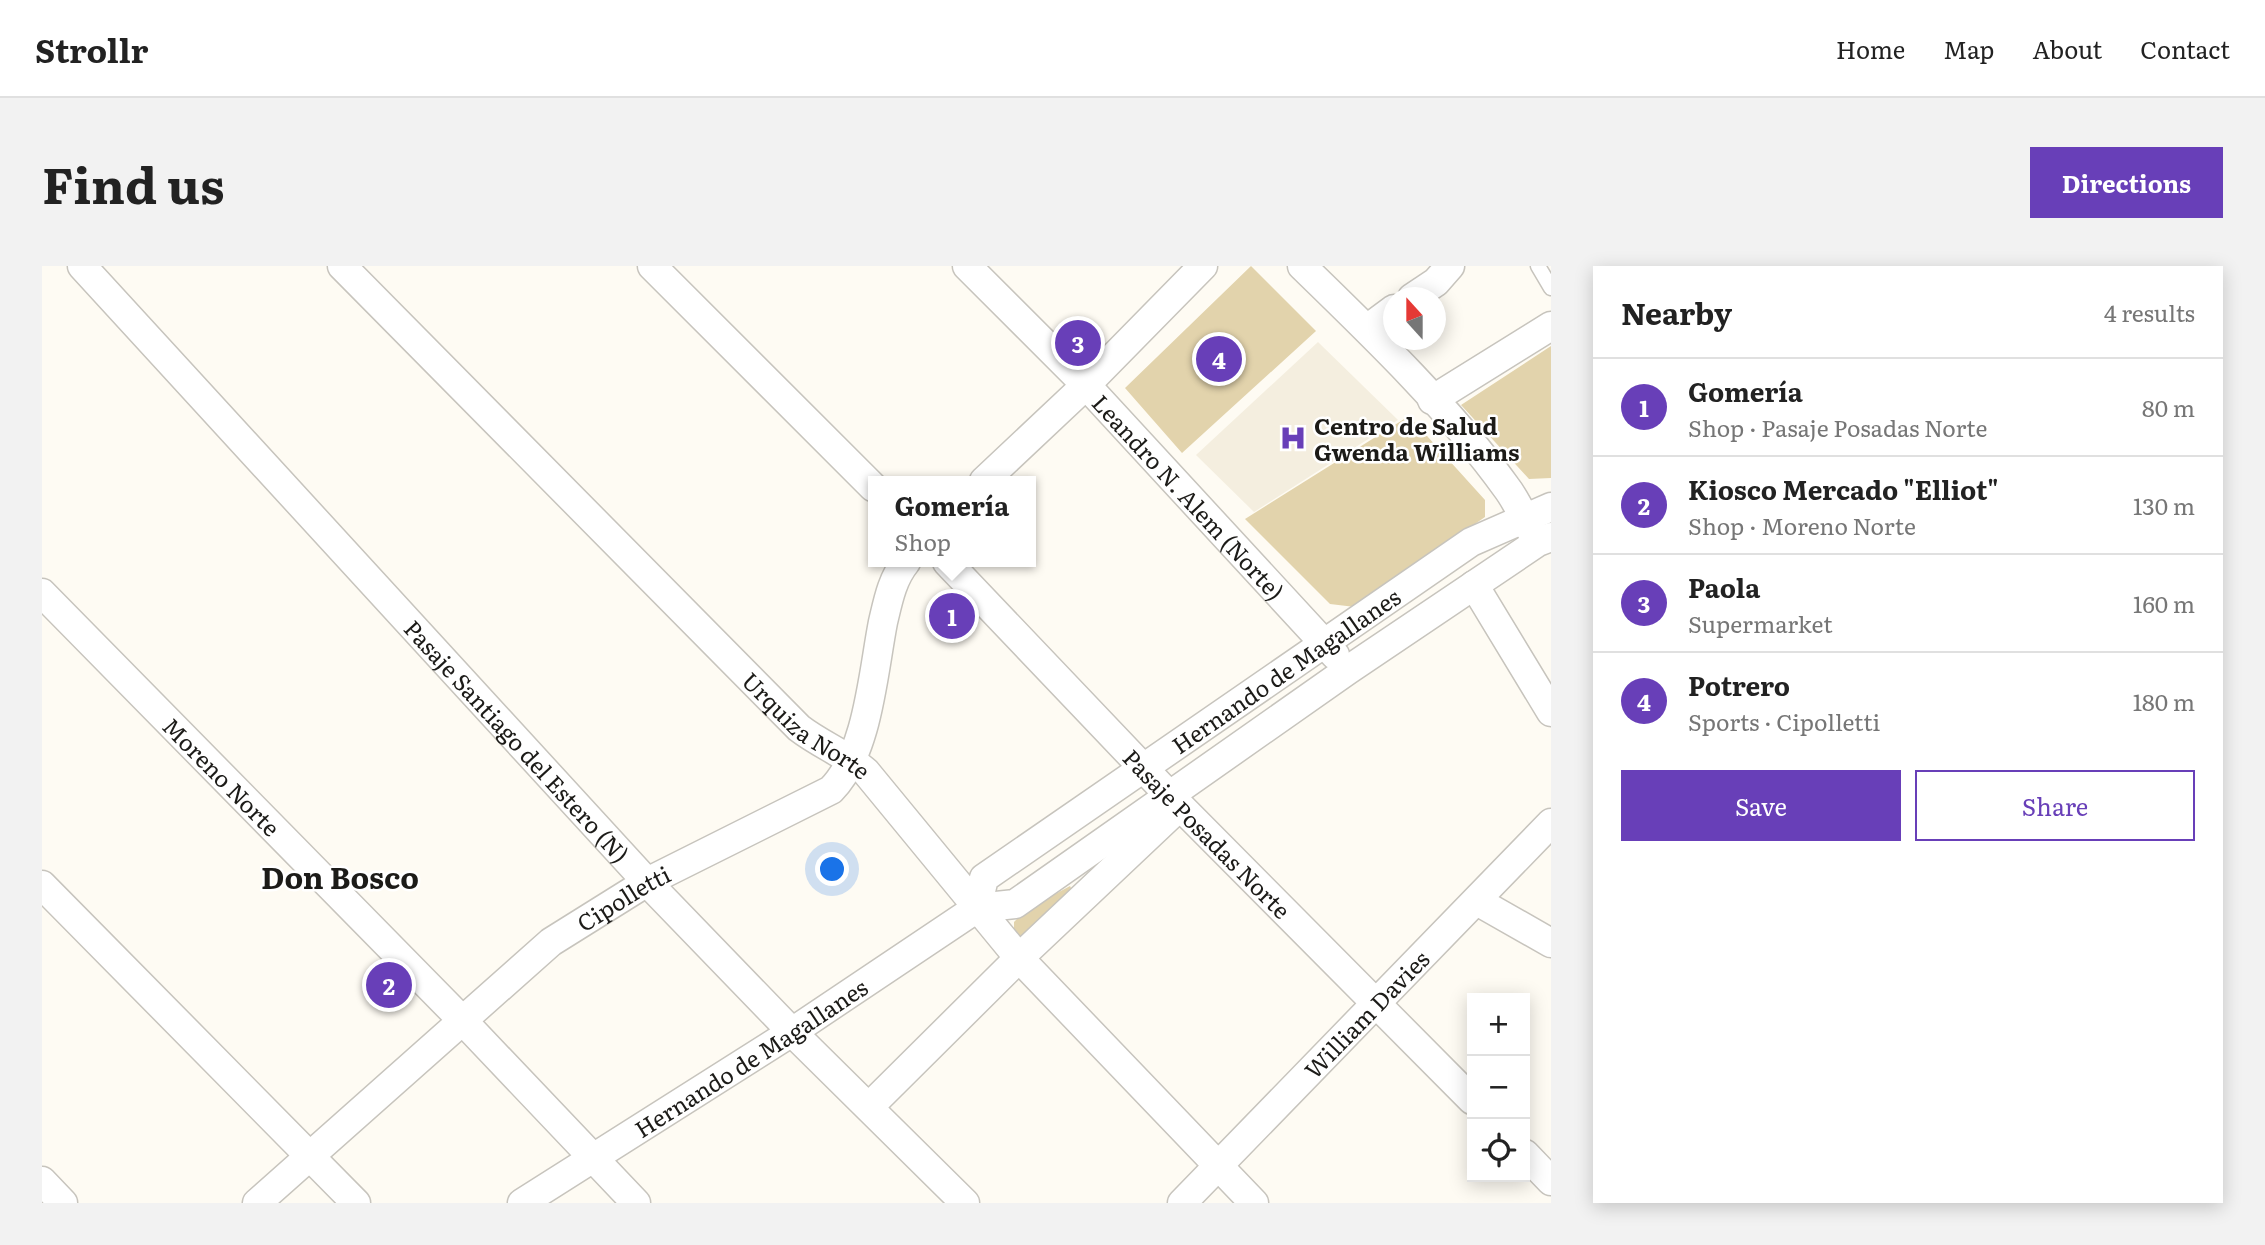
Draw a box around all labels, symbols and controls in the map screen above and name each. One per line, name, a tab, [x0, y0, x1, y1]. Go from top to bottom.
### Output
text: Strollr	[35, 24, 149, 73]
text: Home	[1836, 31, 1905, 66]
text: Map	[1943, 31, 1994, 66]
text: About	[2032, 31, 2102, 66]
text: Contact	[2140, 31, 2230, 66]
text: Find us	[42, 146, 225, 219]
button: Directions	[2030, 147, 2223, 218]
north arrow	[1383, 287, 1446, 350]
text: Nearby	[1621, 290, 1732, 334]
text: 4 results	[2104, 295, 2195, 329]
pin: 3	[1055, 317, 1101, 369]
pin: 4	[1196, 333, 1242, 385]
text: Gomería	[1688, 371, 1803, 410]
street label: Leandro N. Alem (Norte)	[1085, 386, 1293, 607]
text: 1	[1639, 390, 1649, 424]
text: 80 m	[2142, 390, 2195, 424]
place label: Centro de Salud Gwenda Williams	[1314, 408, 1520, 468]
text: Shop · Pasaje Posadas Norte	[1688, 410, 1987, 444]
hospital icon: Centro de Salud Gwenda Williams	[1278, 423, 1308, 453]
text: Kiosco Mercado "Elliot"	[1688, 469, 1999, 508]
popup	[868, 476, 1036, 567]
text: Gomería	[895, 485, 1009, 524]
text: 2	[1638, 488, 1650, 522]
text: 130 m	[2133, 488, 2195, 522]
text: Shop · Moreno Norte	[1688, 508, 1916, 542]
text: Shop	[895, 524, 951, 558]
text: Paola	[1688, 567, 1760, 606]
street label: Hernando de Magallanes	[1164, 579, 1407, 761]
text: 3	[1638, 586, 1650, 620]
text: 160 m	[2133, 586, 2195, 620]
pin: 1	[929, 590, 975, 642]
text: Supermarket	[1688, 606, 1832, 640]
street label: Pasaje Santiago del Estero (N)	[397, 612, 638, 870]
street label: Urquiza Norte	[735, 663, 879, 786]
text: Potrero	[1688, 665, 1790, 704]
text: 4	[1637, 684, 1651, 718]
text: 180 m	[2133, 684, 2195, 718]
text: Sports · Cipolletti	[1688, 704, 1880, 738]
street label: Moreno Norte	[156, 709, 289, 843]
street label: Pasaje Posadas Norte	[1116, 741, 1299, 926]
button: Save	[1621, 770, 1901, 841]
button: Share	[1915, 770, 2195, 841]
your location	[815, 852, 849, 886]
district label: Don Bosco	[261, 854, 419, 898]
street label: Cipolletti	[570, 856, 676, 939]
street label: William Davies	[1296, 942, 1436, 1085]
pin: 2	[366, 959, 412, 1011]
street label: Hernando de Magallanes	[627, 969, 874, 1145]
map controls	[1467, 993, 1530, 1182]
button: +	[1467, 993, 1530, 1056]
button: −	[1467, 1056, 1530, 1119]
button: locate	[1467, 1119, 1530, 1182]

